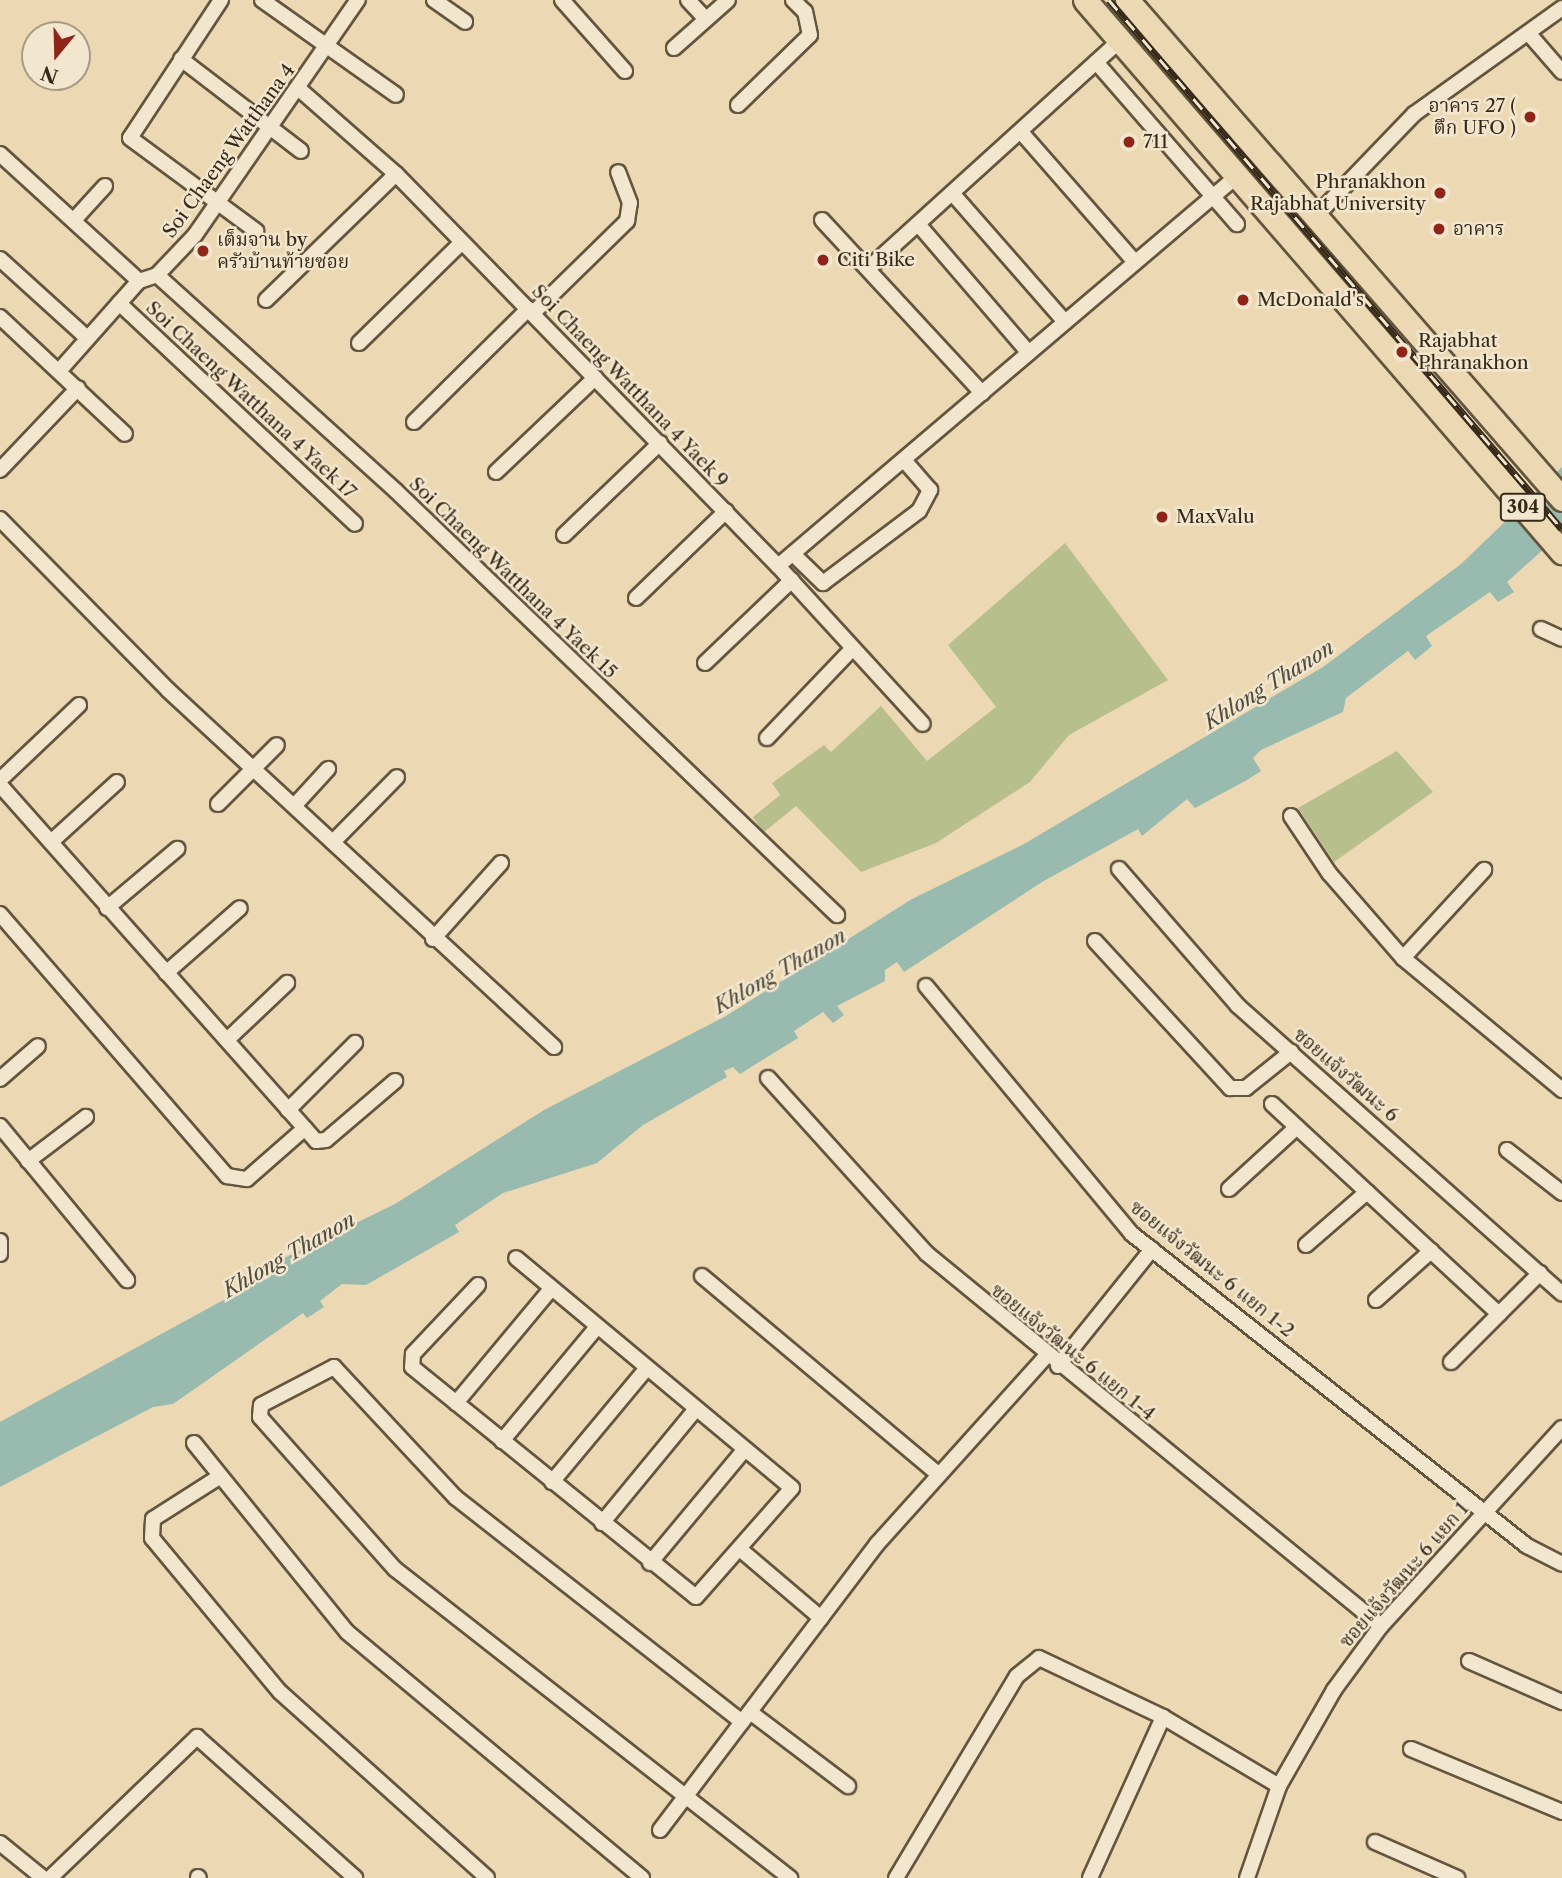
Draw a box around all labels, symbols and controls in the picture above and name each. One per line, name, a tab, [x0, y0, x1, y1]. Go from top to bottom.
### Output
north arrow	[21, 21, 91, 91]
street label: Soi Chaeng Watthana 4	[158, 59, 300, 243]
text: N	[38, 61, 61, 88]
place label: อาคาร 27 ( ตึก UFO )	[1429, 95, 1516, 139]
marker: อาคาร 27 ( ตึก UFO )	[1522, 109, 1538, 125]
place label: 711	[1143, 131, 1168, 153]
marker: 711	[1121, 134, 1137, 150]
place label: Phranakhon Rajabhat University	[1250, 171, 1426, 215]
marker: Phranakhon Rajabhat University	[1432, 185, 1448, 201]
place label: อาคาร	[1453, 218, 1504, 240]
marker: อาคาร	[1431, 221, 1447, 237]
place label: เต็มจาน by ครัวบ้านท้ายซอย	[217, 229, 349, 273]
marker: เต็มจาน by ครัวบ้านท้ายซอย	[195, 243, 211, 259]
place label: Citi Bike	[837, 249, 915, 271]
marker: Citi Bike	[815, 252, 831, 268]
street label: Soi Chaeng Watthana 4 Yaek 9	[526, 279, 734, 493]
place label: McDonald's	[1257, 289, 1364, 311]
marker: McDonald's	[1235, 292, 1251, 308]
street label: Soi Chaeng Watthana 4 Yaek 17	[140, 296, 362, 504]
place label: Rajabhat Phranakhon	[1418, 330, 1529, 374]
marker: Rajabhat Phranakhon	[1392, 342, 1412, 362]
street label: Soi Chaeng Watthana 4 Yaek 15	[404, 472, 622, 684]
road number: 304	[1498, 492, 1548, 522]
place label: MaxValu	[1176, 506, 1255, 528]
marker: MaxValu	[1154, 509, 1170, 525]
water label: Khlong Thanon	[1199, 635, 1339, 735]
water label: Khlong Thanon	[709, 923, 851, 1019]
street label: ซอยแจ้งวัฒนะ 6	[1289, 1023, 1403, 1127]
street label: ซอยแจ้งวัฒนะ 6 แยก 1-2	[1125, 1196, 1299, 1342]
water label: Khlong Thanon	[218, 1207, 360, 1303]
street label: ซอยแจ้งวัฒนะ 6 แยก 1-4	[986, 1279, 1160, 1425]
street label: ซอยแจ้งวัฒนะ 6 แยก 1	[1335, 1498, 1473, 1652]

